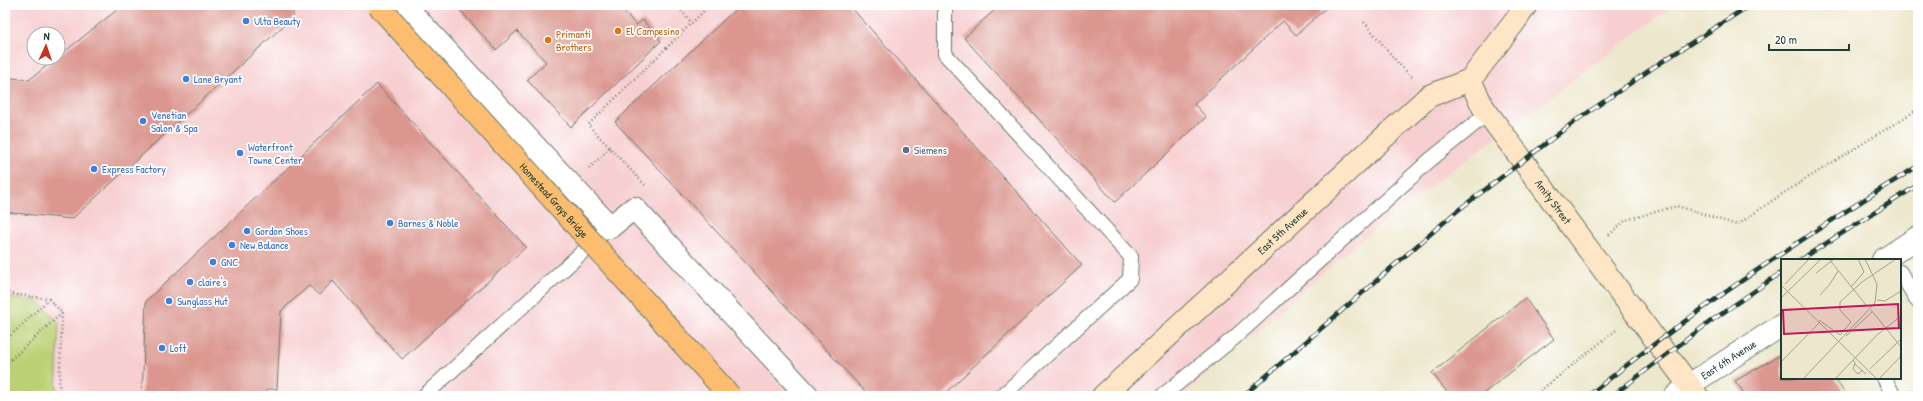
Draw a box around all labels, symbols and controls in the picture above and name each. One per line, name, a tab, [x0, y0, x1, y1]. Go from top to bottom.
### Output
place label: Ulta Beauty	[254, 14, 301, 28]
marker: Ulta Beauty	[241, 16, 251, 26]
place label: El Campesino	[626, 24, 680, 38]
north arrow	[26, 26, 66, 66]
marker: El Campesino	[613, 26, 623, 36]
scale bar	[1769, 26, 1849, 52]
place label: Primanti Brothers	[556, 27, 592, 54]
text: N	[43, 29, 50, 43]
text: 20 m	[1775, 31, 1797, 48]
marker: Primanti Brothers	[543, 35, 553, 45]
place label: Lane Bryant	[194, 72, 242, 86]
marker: Lane Bryant	[181, 74, 191, 84]
place label: Venetian Salon & Spa	[151, 108, 198, 135]
marker: Venetian Salon & Spa	[138, 116, 148, 126]
place label: Waterfront Towne Center	[248, 140, 303, 167]
place label: Siemens	[914, 143, 947, 157]
marker: Siemens	[901, 145, 911, 155]
marker: Waterfront Towne Center	[235, 148, 245, 158]
street label: Homestead Grays Bridge	[517, 160, 592, 241]
place label: Express Factory	[102, 162, 166, 176]
marker: Express Factory	[89, 164, 99, 174]
street label: Amity Street	[1532, 177, 1574, 227]
street label: East 5th Avenue	[1255, 204, 1311, 257]
place label: Barnes & Noble	[398, 216, 459, 230]
marker: Barnes & Noble	[385, 218, 395, 228]
place label: Gordon Shoes	[255, 224, 308, 238]
marker: Gordon Shoes	[242, 226, 252, 236]
place label: New Balance	[240, 238, 289, 252]
marker: New Balance	[227, 240, 237, 250]
place label: GNC	[221, 255, 238, 269]
marker: GNC	[208, 257, 218, 267]
inset map	[1781, 259, 1901, 379]
place label: claire's	[198, 275, 227, 289]
marker: claire's	[185, 277, 195, 287]
place label: Sunglass Hut	[177, 294, 228, 308]
marker: Sunglass Hut	[164, 296, 174, 306]
street label: East 6th Avenue	[1698, 336, 1759, 383]
place label: Loft	[170, 341, 186, 355]
marker: Loft	[157, 343, 167, 353]

